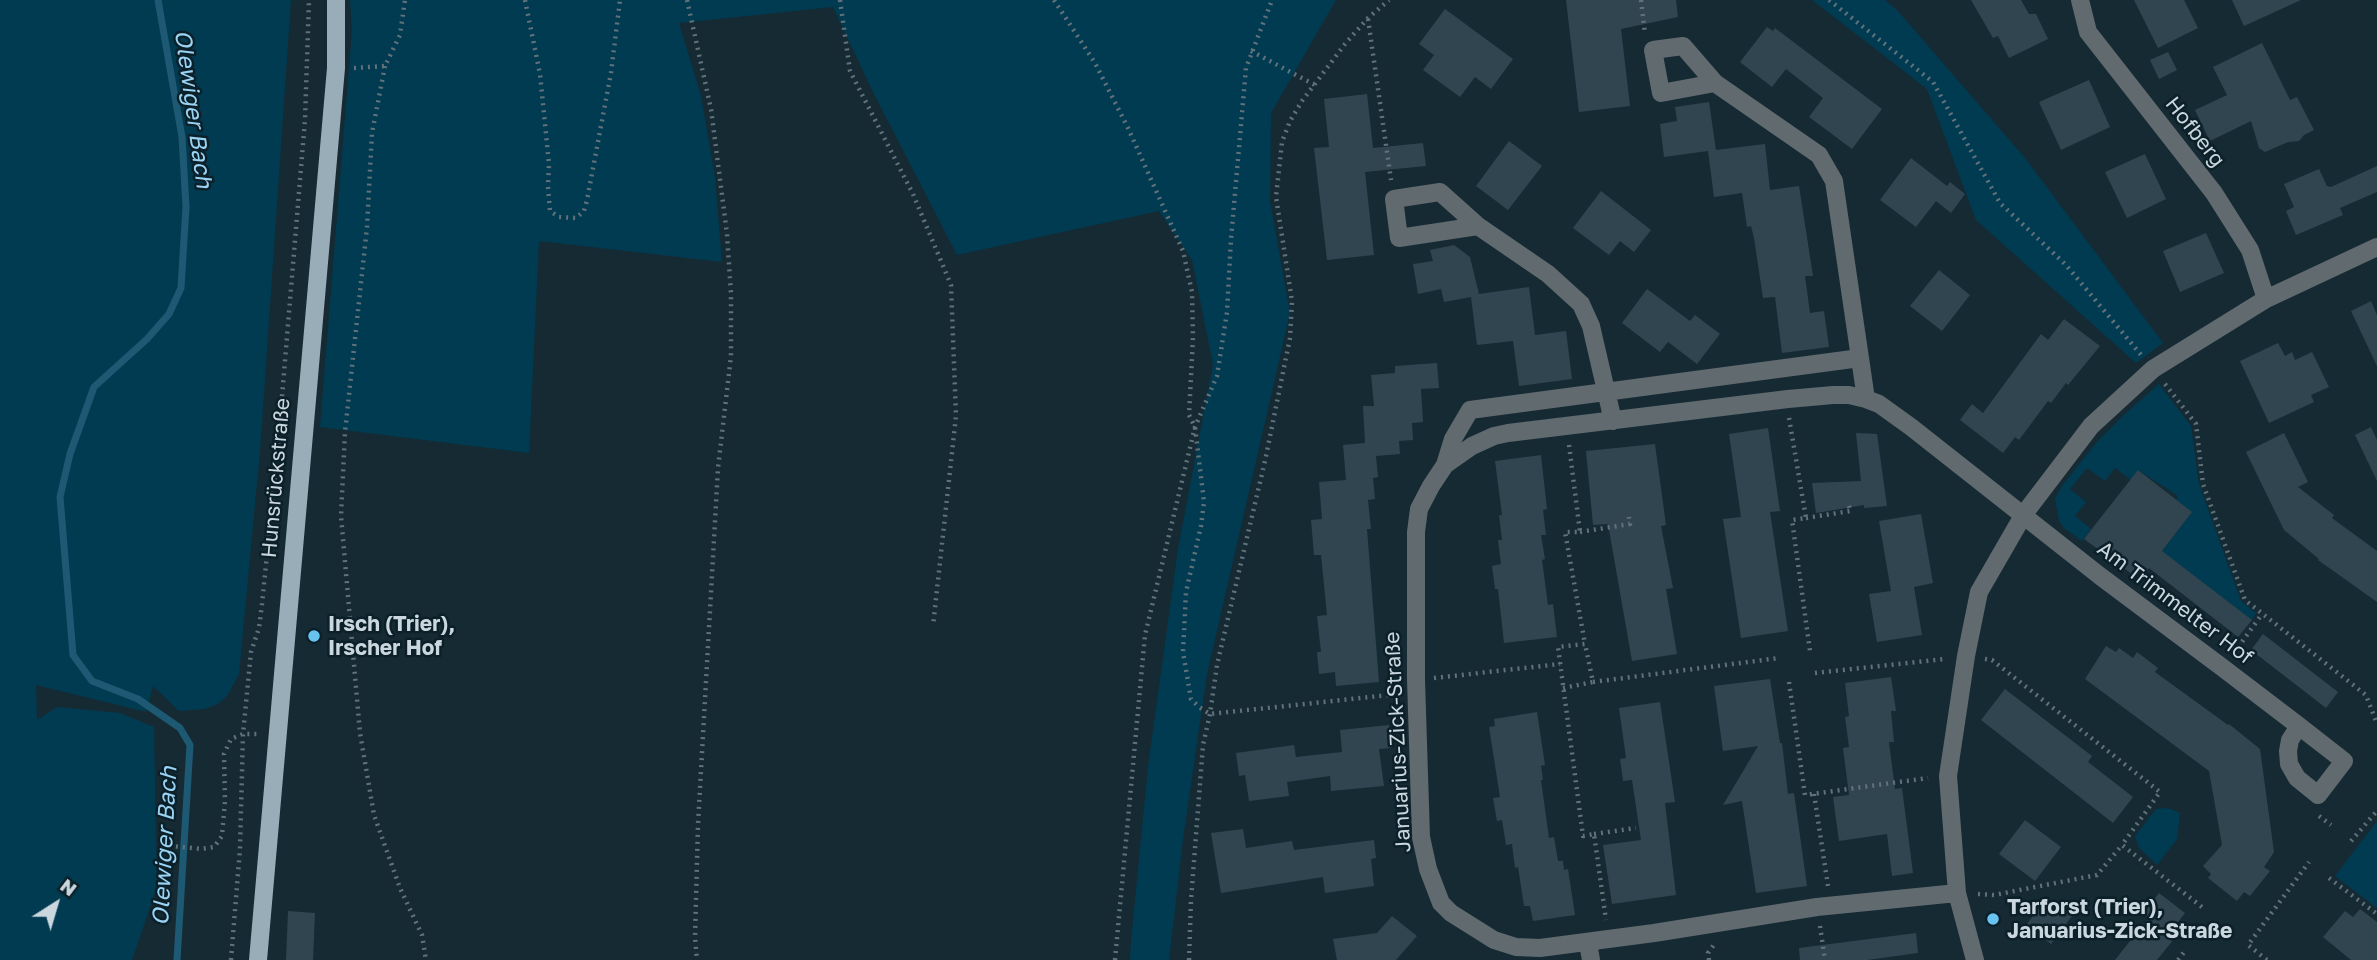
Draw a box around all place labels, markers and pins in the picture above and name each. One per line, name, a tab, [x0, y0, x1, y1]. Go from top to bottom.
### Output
place label: Irsch (Trier), Irscher Hof	[328, 611, 455, 661]
marker: Irsch (Trier), Irscher Hof	[306, 628, 322, 644]
place label: Tarforst (Trier), Januarius-Zick-Straße	[2007, 894, 2232, 944]
marker: Tarforst (Trier), Januarius-Zick-Straße	[1985, 911, 2001, 927]

